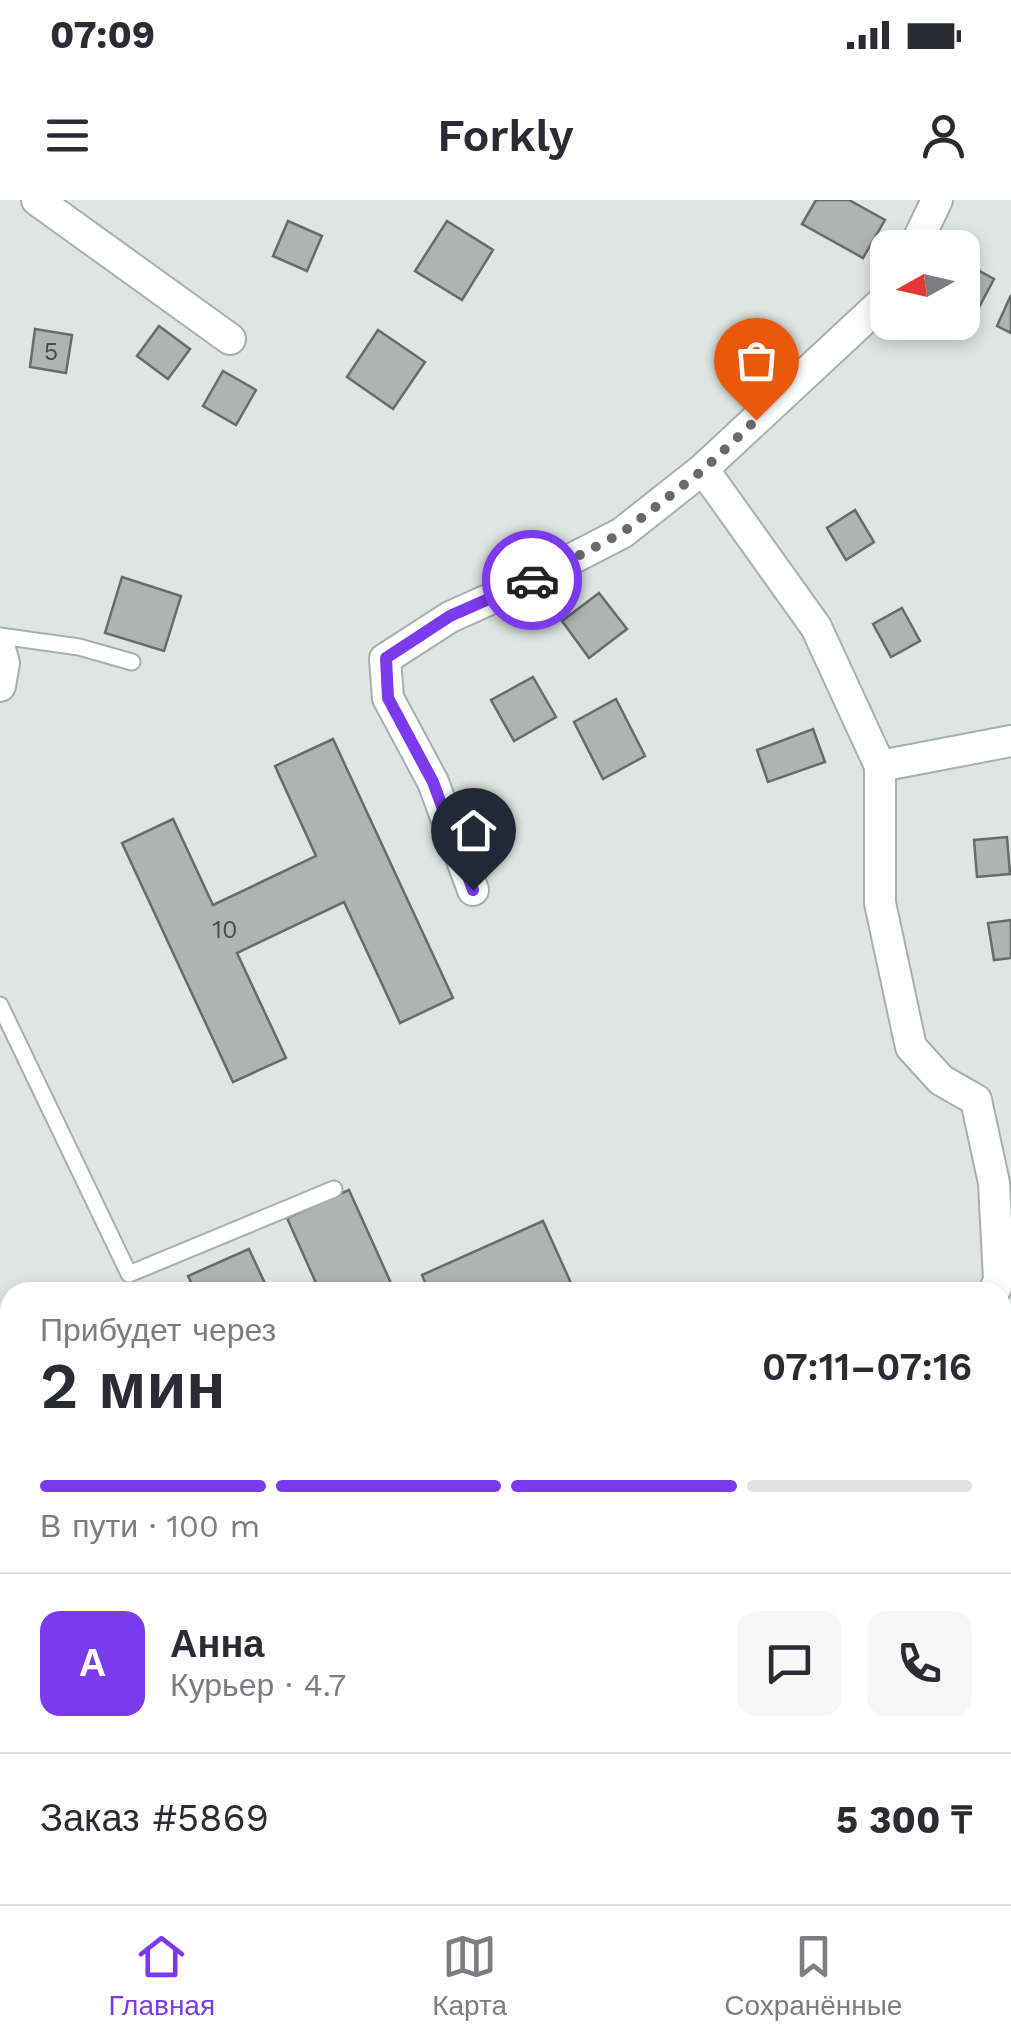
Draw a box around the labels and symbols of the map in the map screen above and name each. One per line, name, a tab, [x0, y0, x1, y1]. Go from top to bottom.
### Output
north arrow	[870, 230, 980, 340]
pin	[714, 318, 799, 421]
house number: 5	[44, 337, 58, 366]
courier	[482, 530, 582, 630]
pin	[431, 788, 516, 891]
house number: 10	[212, 915, 238, 944]

